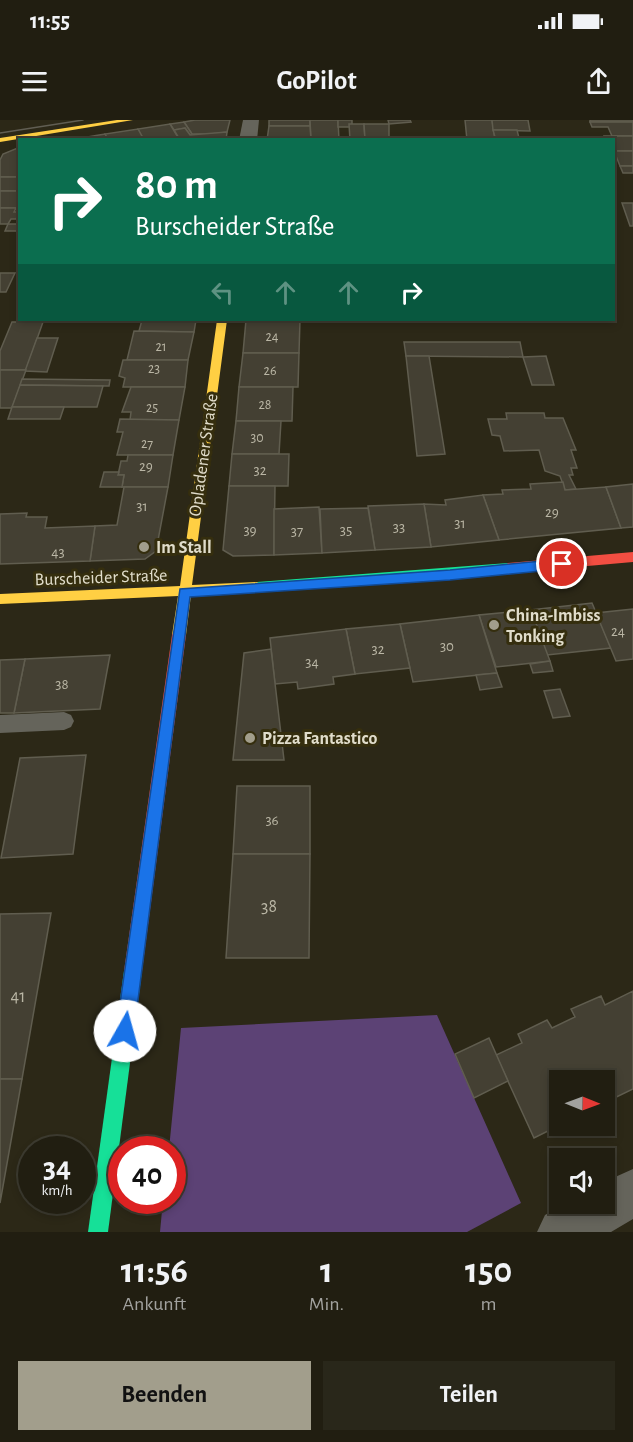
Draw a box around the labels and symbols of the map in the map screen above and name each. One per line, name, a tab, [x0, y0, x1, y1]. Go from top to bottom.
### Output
house number: 24	[265, 330, 279, 344]
house number: 21	[155, 340, 167, 354]
house number: 23	[148, 362, 160, 376]
house number: 26	[264, 364, 276, 378]
street label: Opladener Straße	[186, 393, 222, 518]
house number: 28	[258, 398, 272, 412]
house number: 25	[146, 401, 158, 415]
house number: 30	[250, 431, 264, 445]
house number: 27	[141, 437, 153, 451]
house number: 29	[139, 459, 153, 474]
house number: 32	[253, 463, 267, 478]
house number: 31	[136, 499, 148, 514]
house number: 29	[545, 505, 559, 520]
house number: 31	[454, 516, 466, 531]
house number: 33	[393, 520, 405, 535]
house number: 39	[243, 523, 257, 538]
house number: 35	[340, 523, 352, 538]
house number: 37	[291, 524, 303, 539]
pin	[536, 538, 587, 589]
place label: Im Stall	[156, 539, 212, 557]
marker: Im Stall	[137, 540, 151, 554]
house number: 43	[51, 545, 65, 560]
street label: Burscheider Straße	[34, 567, 168, 589]
place label: China-Imbiss Tonking	[506, 607, 601, 646]
marker: China-Imbiss Tonking	[487, 618, 501, 632]
house number: 24	[611, 624, 625, 639]
house number: 30	[440, 639, 454, 654]
house number: 32	[371, 642, 385, 657]
house number: 34	[305, 655, 319, 670]
house number: 38	[55, 677, 69, 692]
place label: Pizza Fantastico	[262, 730, 377, 748]
marker: Pizza Fantastico	[243, 731, 257, 745]
house number: 36	[265, 813, 279, 828]
house number: 38	[261, 898, 277, 916]
house number: 41	[11, 988, 25, 1006]
position arrow	[93, 999, 157, 1063]
north arrow	[549, 1070, 615, 1136]
speed limit sign: 40	[108, 1136, 186, 1214]

